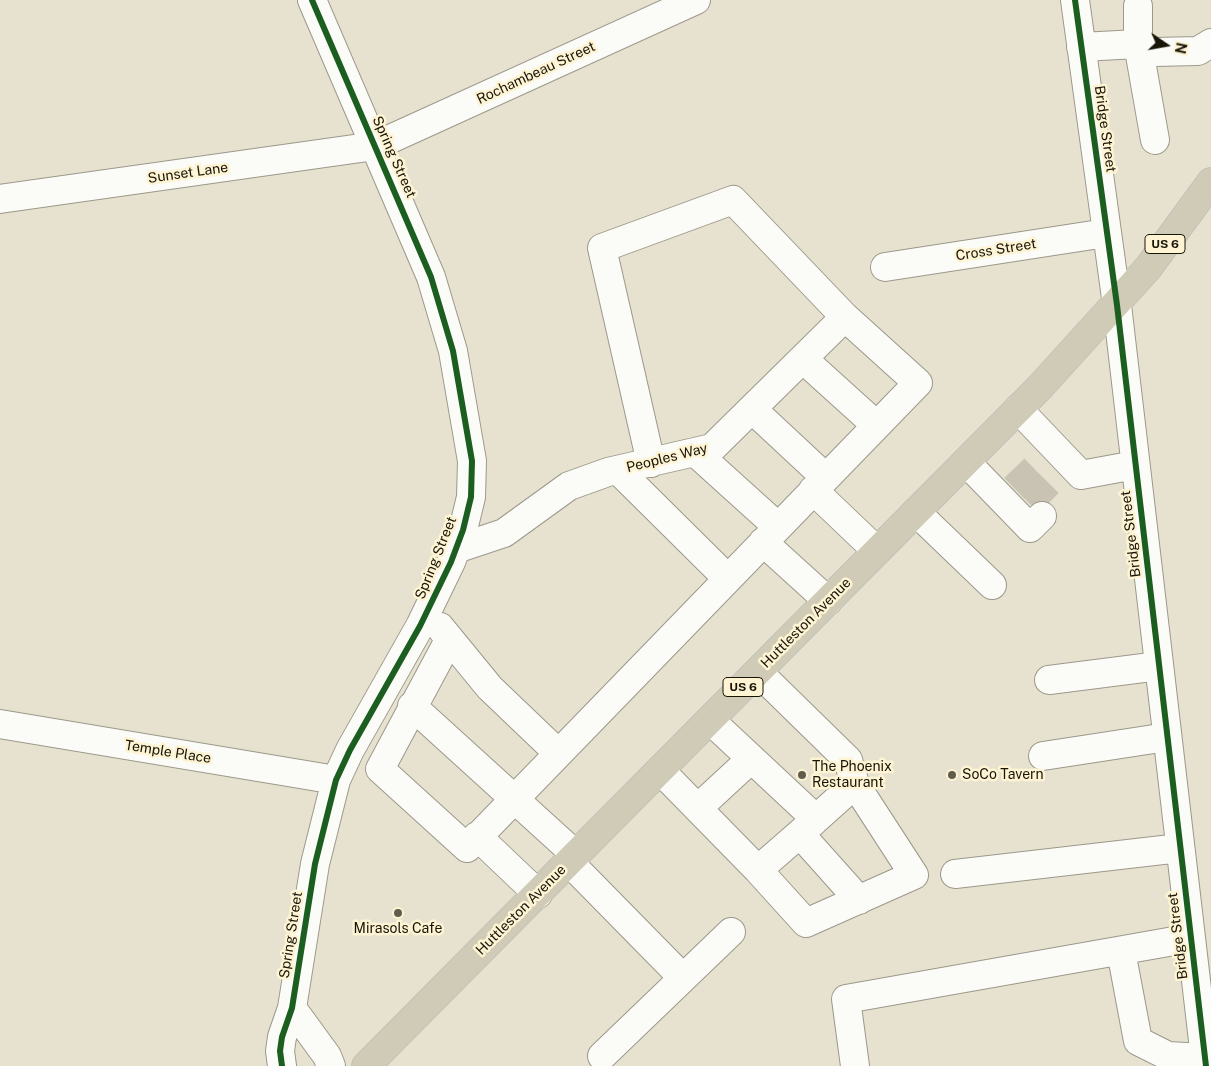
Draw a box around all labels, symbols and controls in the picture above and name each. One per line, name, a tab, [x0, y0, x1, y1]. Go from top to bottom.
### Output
north arrow	[1141, 20, 1191, 70]
street label: Rochambeau Street	[474, 38, 598, 108]
text: N	[1172, 41, 1190, 55]
street label: Bridge Street	[1091, 85, 1119, 173]
street label: Spring Street	[368, 113, 420, 201]
street label: Sunset Lane	[147, 159, 229, 187]
road number: US 6	[1145, 234, 1185, 253]
street label: Cross Street	[955, 235, 1037, 265]
street label: Peoples Way	[625, 440, 709, 476]
street label: Bridge Street	[1117, 490, 1145, 578]
street label: Spring Street	[412, 514, 460, 602]
street label: Huttleston Avenue	[757, 574, 855, 672]
road number: US 6	[723, 678, 763, 696]
street label: Temple Place	[124, 737, 212, 767]
place label: The Phoenix Restaurant	[812, 759, 892, 792]
place label: SoCo Tavern	[962, 767, 1044, 783]
marker: The Phoenix Restaurant	[796, 769, 808, 781]
marker: SoCo Tavern	[946, 769, 958, 781]
street label: Huttleston Avenue	[472, 861, 570, 959]
street label: Spring Street	[276, 890, 306, 980]
street label: Bridge Street	[1164, 892, 1192, 980]
marker: Mirasols Cafe	[392, 907, 404, 919]
place label: Mirasols Cafe	[354, 921, 442, 937]

